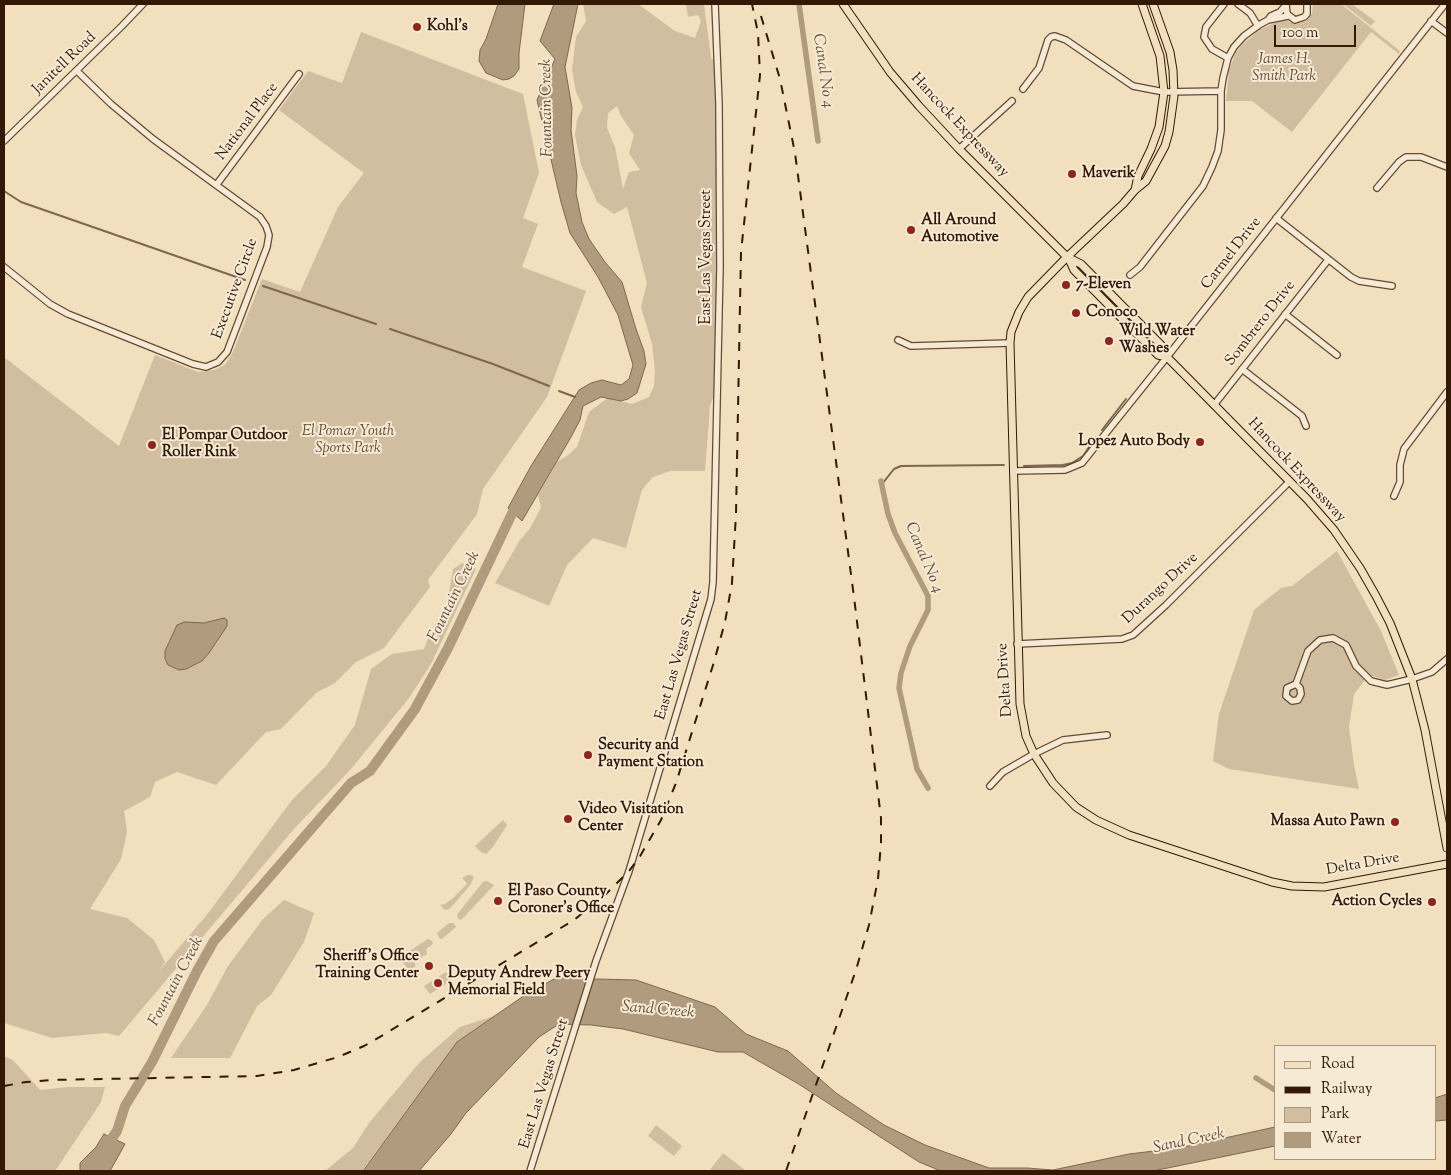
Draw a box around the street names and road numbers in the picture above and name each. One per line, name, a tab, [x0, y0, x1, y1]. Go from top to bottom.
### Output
street label: Janitell Road	[29, 29, 101, 99]
street label: Hancock Expressway	[906, 70, 1012, 182]
street label: National Place	[213, 80, 283, 164]
street label: East Las Vegas Street	[698, 190, 716, 324]
street label: Carmel Drive	[1198, 214, 1266, 294]
street label: Executive Circle	[209, 236, 263, 342]
street label: Sombrero Drive	[1222, 278, 1300, 370]
street label: Hancock Expressway	[1243, 415, 1349, 527]
street label: Durango Drive	[1120, 550, 1202, 628]
street label: East Las Vegas Street	[653, 588, 707, 722]
street label: Delta Drive	[994, 642, 1018, 718]
street label: Delta Drive	[1325, 850, 1401, 880]
street label: East Las Vegas Street	[517, 1017, 573, 1151]

